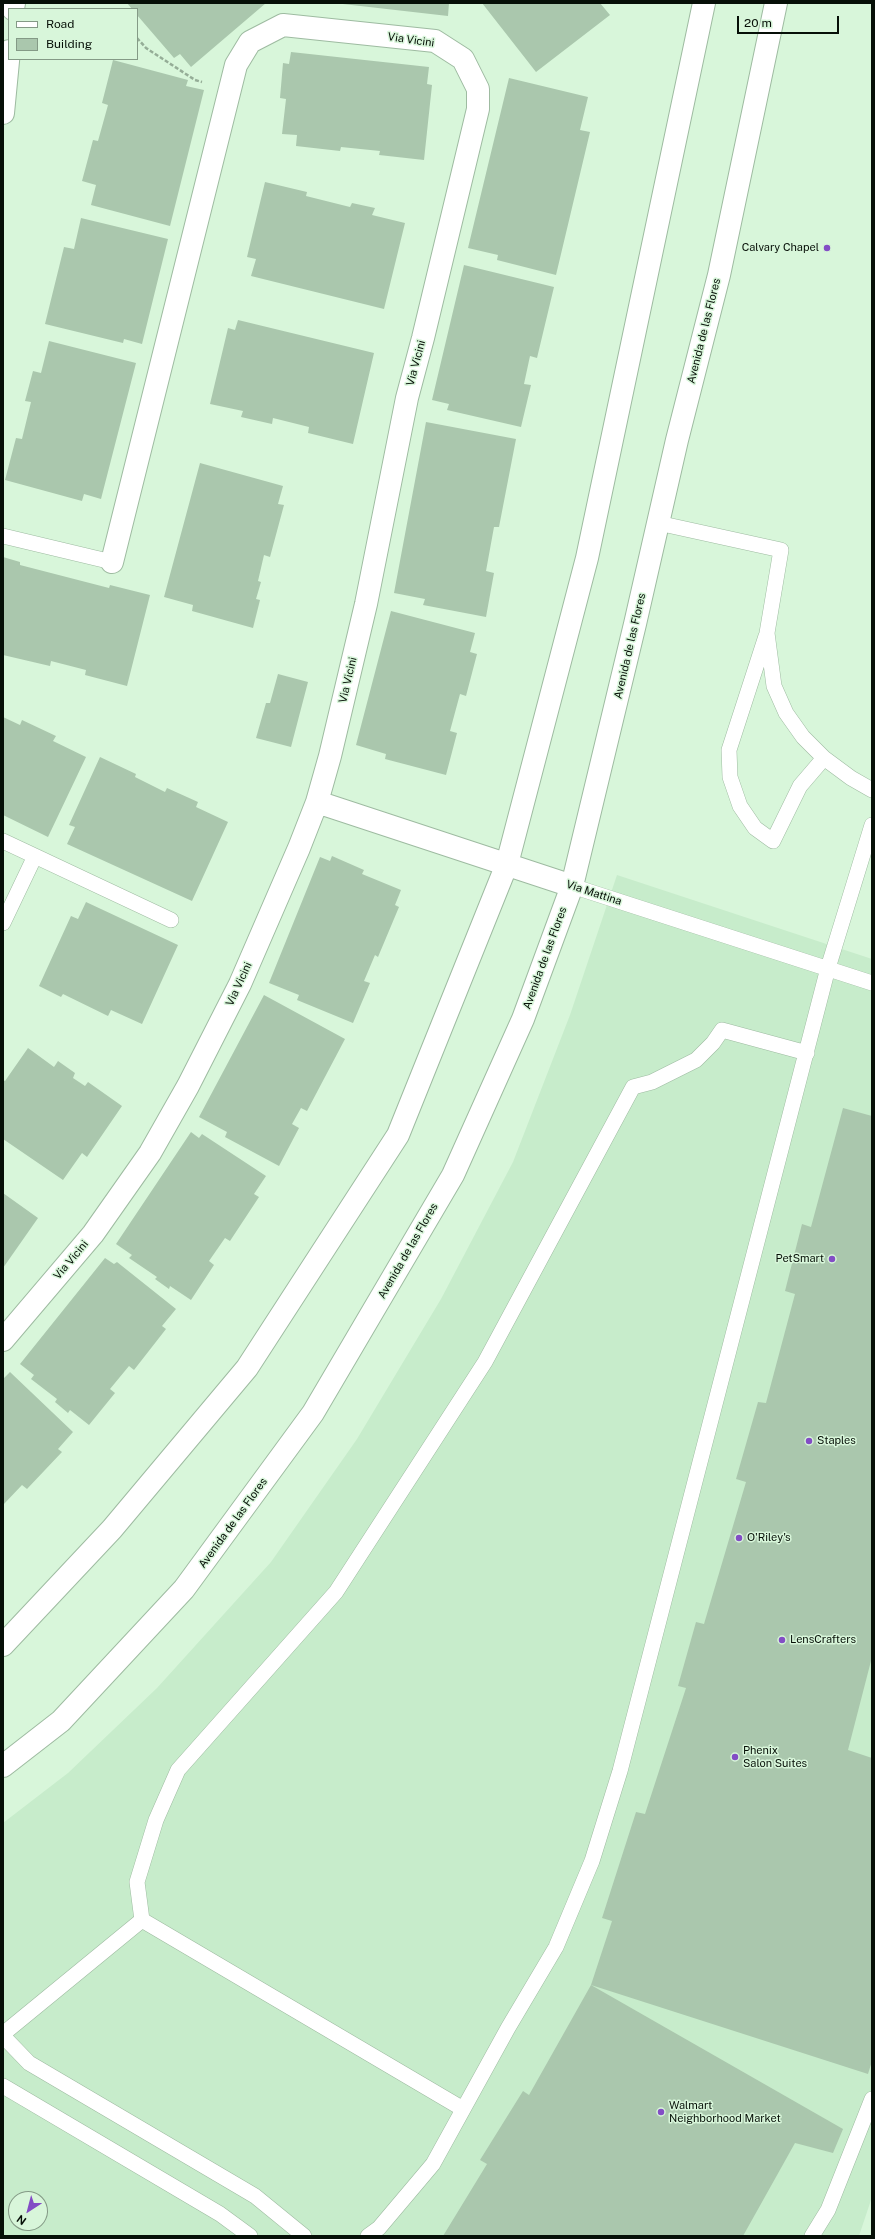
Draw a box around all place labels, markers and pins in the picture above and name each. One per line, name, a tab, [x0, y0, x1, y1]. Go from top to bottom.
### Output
place label: Calvary Chapel	[742, 241, 819, 255]
marker: Calvary Chapel	[822, 243, 832, 253]
place label: PetSmart	[775, 1252, 824, 1266]
marker: PetSmart	[827, 1254, 837, 1264]
place label: Staples	[817, 1434, 856, 1448]
marker: Staples	[804, 1436, 814, 1446]
place label: O'Riley's	[747, 1531, 791, 1545]
marker: O'Riley's	[734, 1533, 744, 1543]
place label: LensCrafters	[790, 1633, 856, 1647]
marker: LensCrafters	[777, 1635, 787, 1645]
place label: Phenix Salon Suites	[743, 1744, 807, 1770]
marker: Phenix Salon Suites	[730, 1752, 740, 1762]
place label: Walmart Neighborhood Market	[669, 2099, 781, 2125]
marker: Walmart Neighborhood Market	[656, 2107, 666, 2117]

